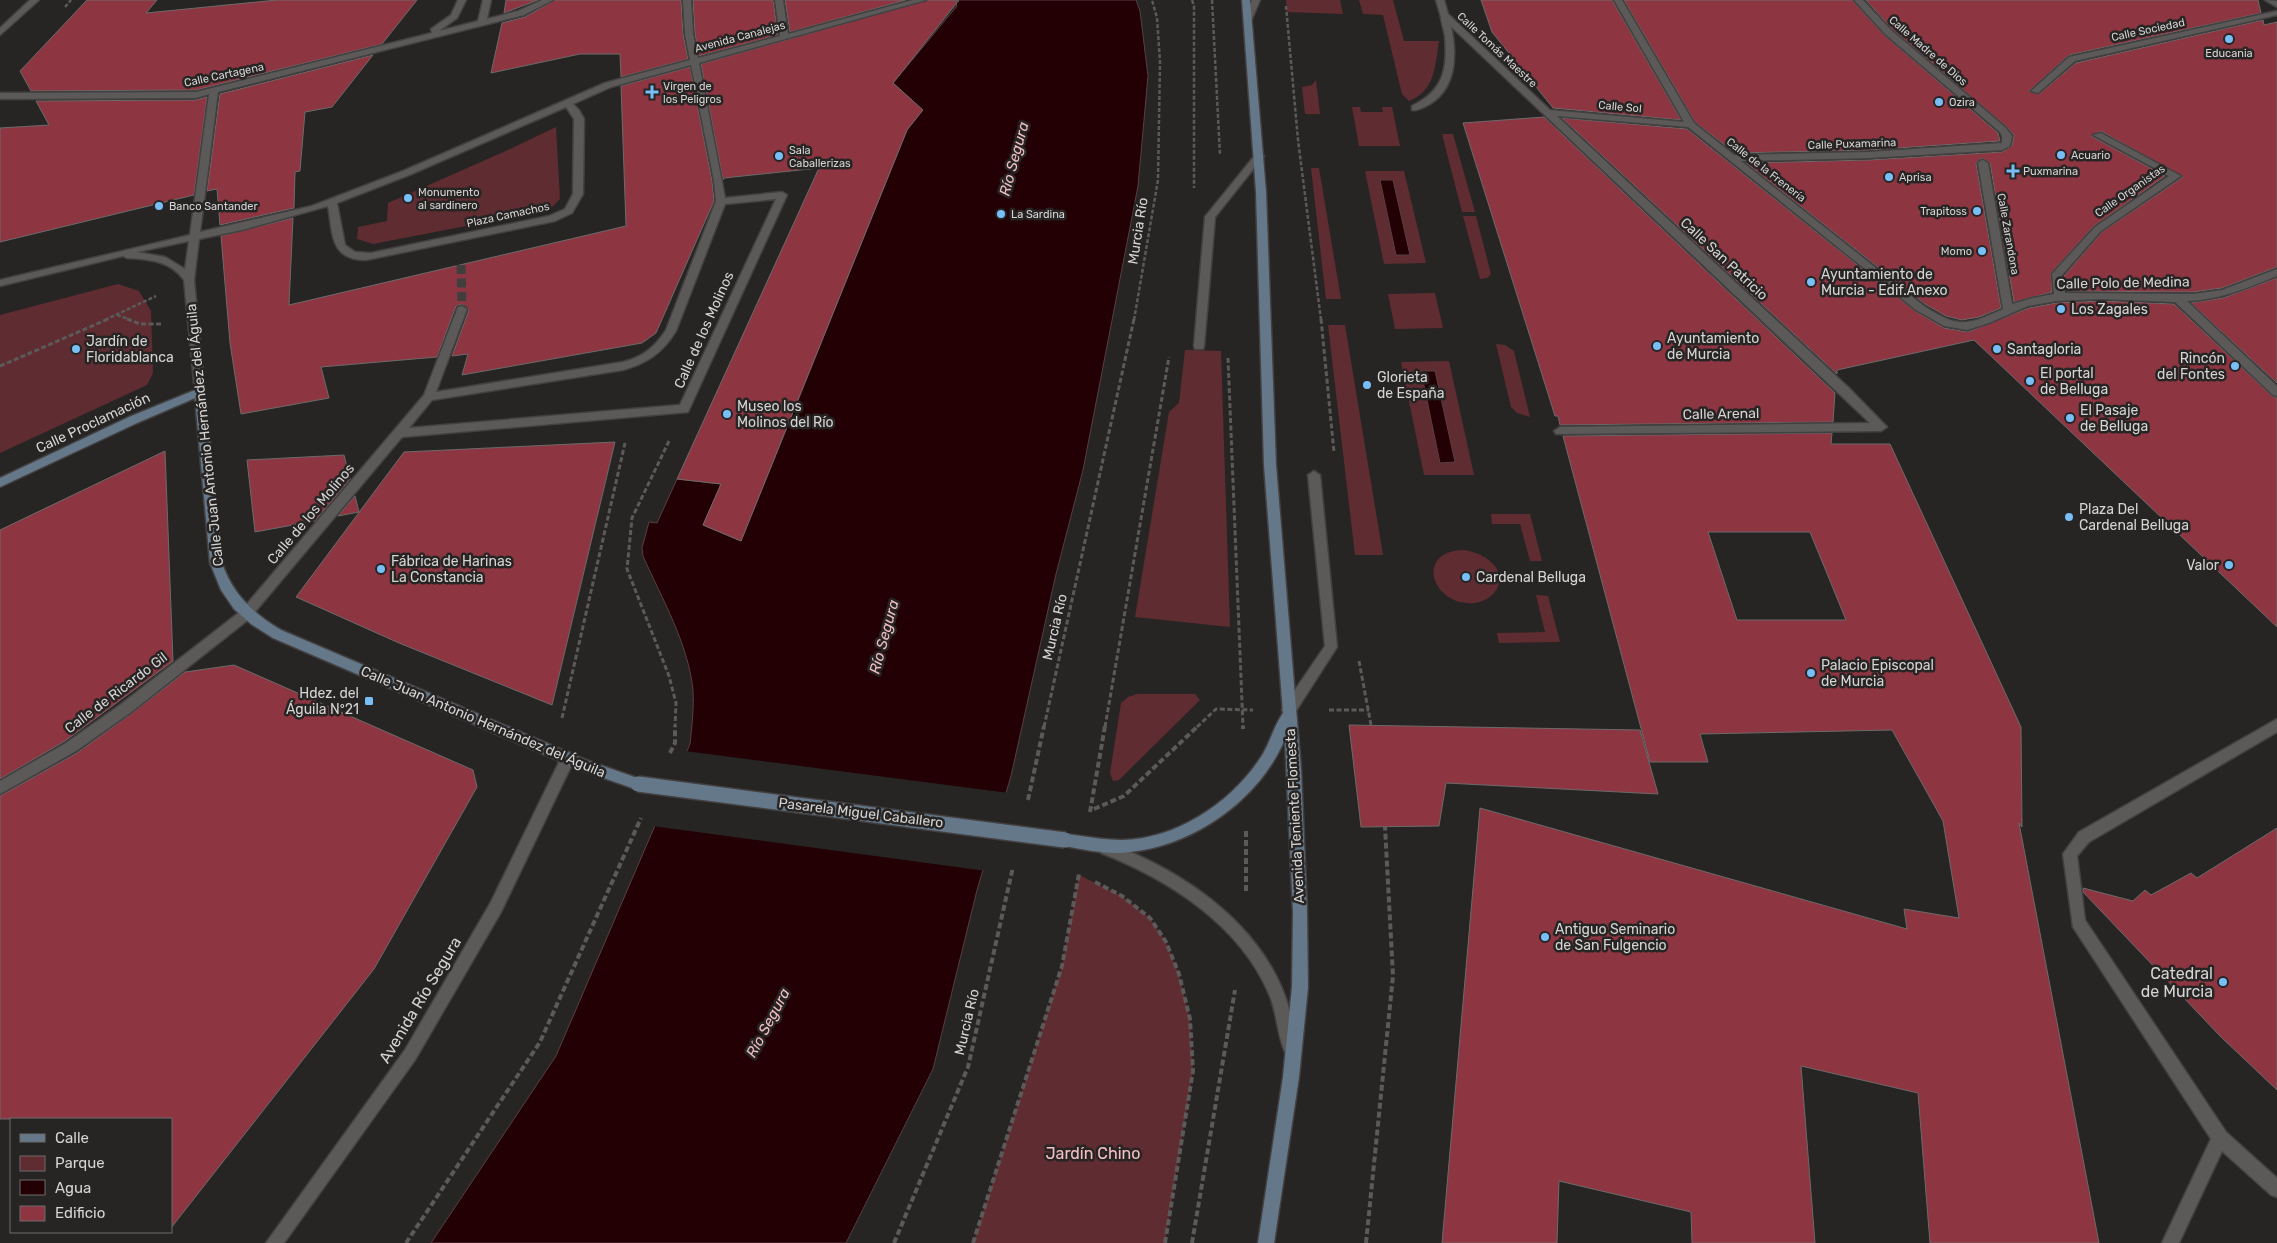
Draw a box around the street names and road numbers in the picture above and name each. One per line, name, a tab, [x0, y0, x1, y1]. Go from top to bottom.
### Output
street label: Calle Tomás Maestre	[1454, 10, 1540, 90]
street label: Calle Madre de Dios	[1886, 13, 1970, 89]
street label: Calle Sociedad	[2110, 16, 2186, 44]
street label: Avenida Canalejas	[693, 19, 787, 55]
street label: Calle Cartagena	[183, 60, 265, 90]
street label: Calle Sol	[1598, 99, 1642, 115]
street label: Calle de la Frenería	[1724, 135, 1808, 205]
street label: Calle Puxamarina	[1807, 136, 1897, 152]
street label: Calle Organistas	[2092, 162, 2168, 220]
street label: Calle Zarandona	[1994, 192, 2022, 276]
street label: Murcia Río	[1124, 196, 1152, 266]
street label: Plaza Camachos	[466, 200, 551, 230]
street label: Calle San Patricio	[1677, 214, 1771, 304]
street label: Calle de los Molinos	[671, 269, 737, 391]
street label: Calle Polo de Medina	[2056, 273, 2190, 293]
street label: Calle Juan Antonio Hernández del Águila	[182, 303, 227, 567]
street label: Calle Proclamación	[33, 389, 153, 457]
street label: Calle Arenal	[1682, 405, 1760, 423]
street label: Calle de los Molinos	[264, 460, 358, 568]
street label: Murcia Río	[1039, 592, 1071, 662]
street label: Calle de Ricardo Gil	[61, 649, 171, 737]
street label: Calle Juan Antonio Hernández del Águila	[358, 662, 608, 781]
street label: Avenida Teniente Flomesta	[1282, 728, 1308, 904]
street label: Pasarela Miguel Caballero	[778, 794, 944, 832]
street label: Avenida Río Segura	[375, 933, 465, 1067]
street label: Murcia Río	[951, 987, 983, 1057]

